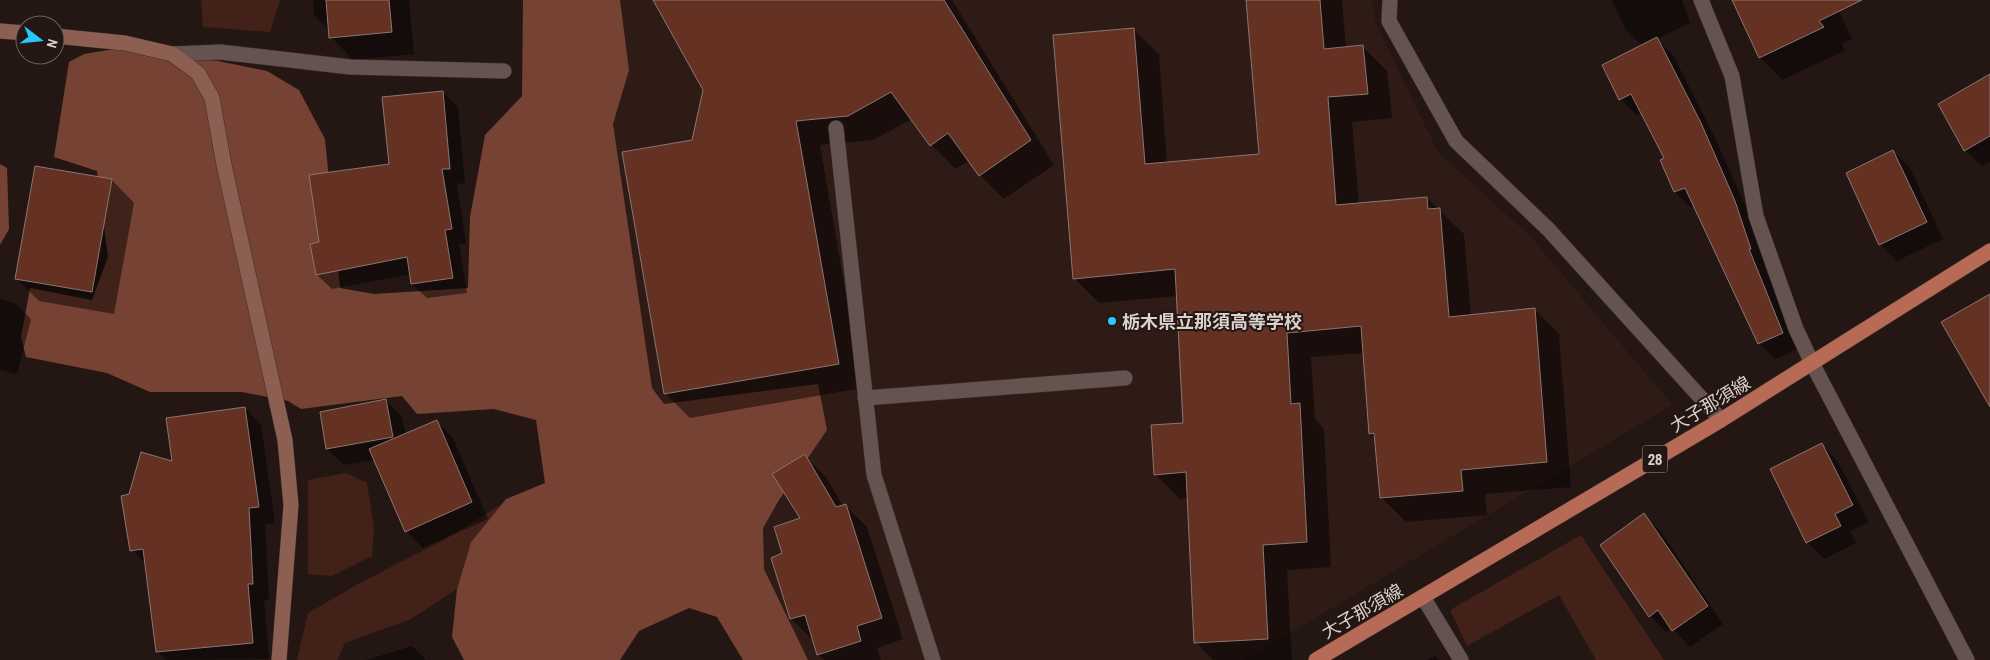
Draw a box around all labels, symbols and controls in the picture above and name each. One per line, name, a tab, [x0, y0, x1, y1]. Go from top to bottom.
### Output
north arrow	[15, 15, 65, 65]
text: N	[43, 37, 62, 50]
place label: 栃木県立那須高等学校	[1122, 309, 1302, 334]
marker: 栃木県立那須高等学校	[1106, 315, 1118, 327]
street label: 大子那須線	[1665, 370, 1755, 438]
road number: 28	[1642, 446, 1668, 472]
street label: 大子那須線	[1317, 578, 1407, 644]

